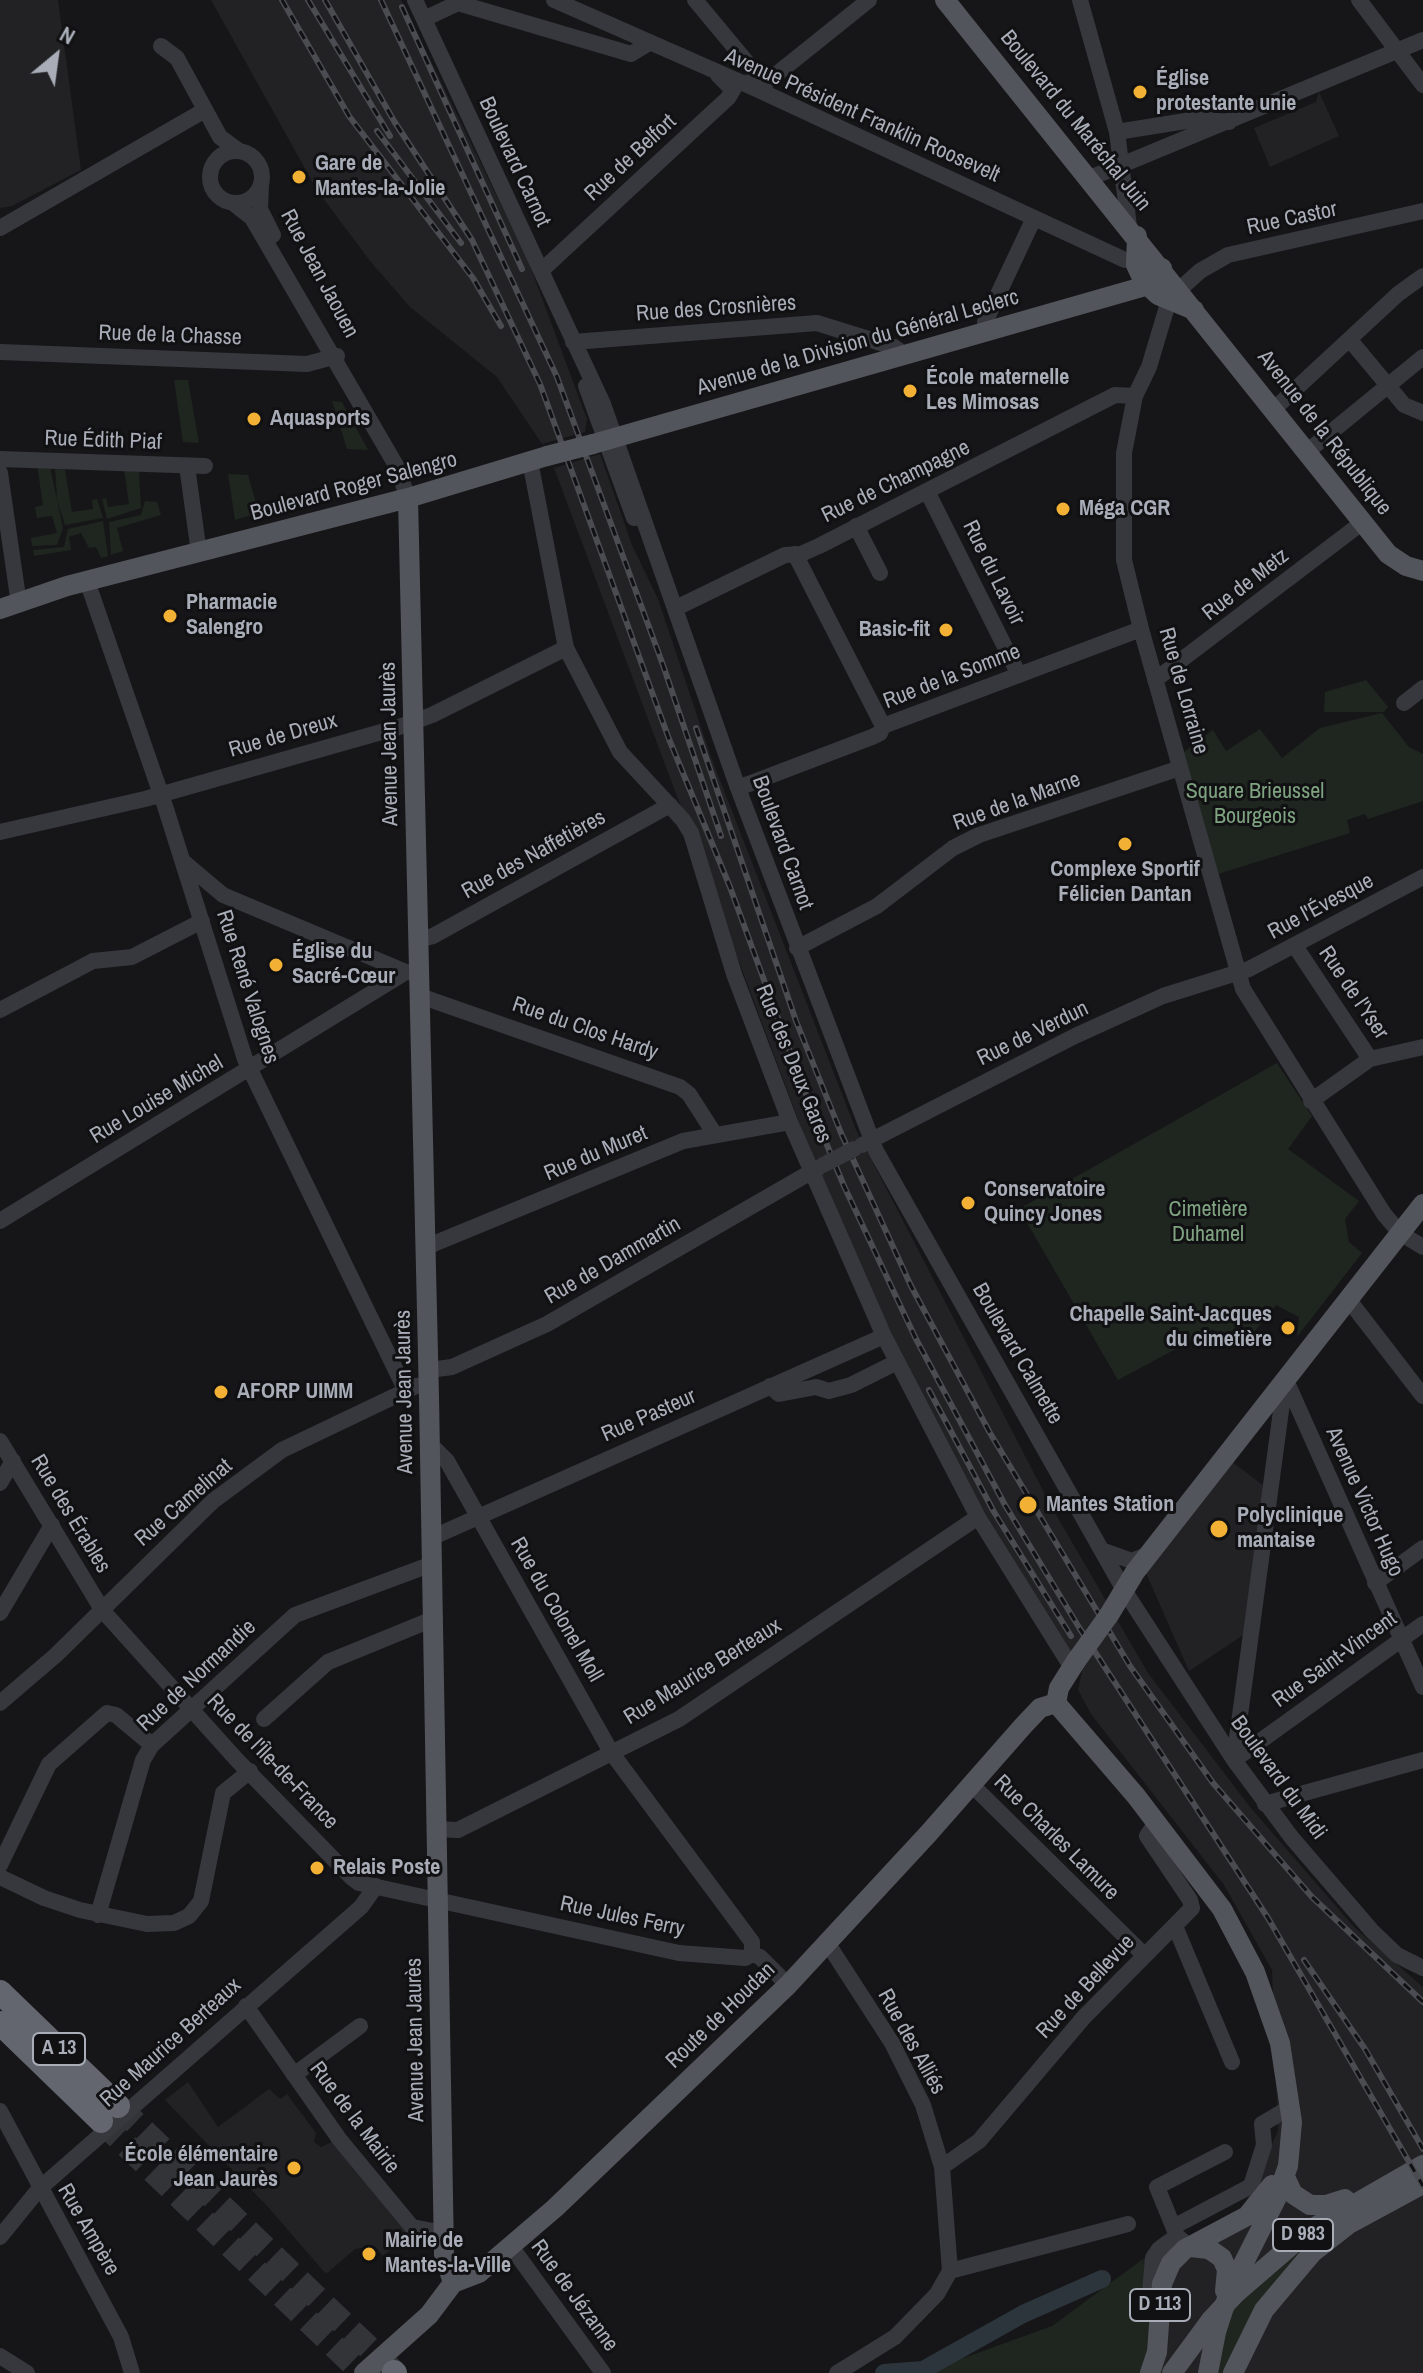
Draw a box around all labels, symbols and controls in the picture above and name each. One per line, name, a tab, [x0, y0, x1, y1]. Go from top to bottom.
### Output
north arrow	[16, 16, 96, 96]
text: N	[55, 19, 81, 51]
street label: Boulevard du Maréchal Juin	[994, 25, 1156, 217]
street label: Avenue Président Franklin Roosevelt	[720, 43, 1004, 189]
place label: Église protestante unie	[1156, 66, 1296, 118]
marker: Église protestante unie	[1131, 83, 1149, 101]
street label: Boulevard Carnot	[472, 93, 556, 231]
street label: Rue de Belfort	[580, 109, 682, 207]
place label: Gare de Mantes-la-Jolie	[315, 151, 445, 202]
marker: Gare de Mantes-la-Jolie	[290, 168, 308, 186]
street label: Rue Castor	[1245, 197, 1339, 241]
street label: Rue Jean Jaouen	[274, 205, 364, 343]
street label: Avenue de la Division du Général Leclerc	[694, 284, 1022, 402]
street label: Rue des Crosnières	[635, 290, 797, 328]
street label: Rue de la Chasse	[98, 320, 242, 352]
street label: Avenue de la République	[1251, 345, 1397, 521]
place label: École maternelle Les Mimosas	[926, 365, 1069, 416]
marker: École maternelle Les Mimosas	[901, 382, 919, 400]
place label: Aquasports	[270, 406, 370, 432]
marker: Aquasports	[245, 410, 263, 428]
street label: Rue Édith Piaf	[44, 426, 162, 456]
street label: Rue de Champagne	[818, 435, 974, 529]
street label: Boulevard Roger Salengro	[248, 447, 460, 527]
place label: Méga CGR	[1079, 496, 1170, 522]
marker: Méga CGR	[1054, 500, 1072, 518]
street label: Rue du Lavoir	[956, 516, 1030, 630]
street label: Rue de Metz	[1198, 543, 1294, 627]
place label: Pharmacie Salengro	[186, 590, 277, 642]
marker: Pharmacie Salengro	[161, 607, 179, 625]
place label: Basic-fit	[859, 617, 930, 643]
marker: Basic-fit	[937, 621, 955, 639]
street label: Rue de Lorraine	[1152, 625, 1214, 757]
street label: Rue de la Somme	[880, 639, 1024, 715]
street label: Avenue Jean Jaurès	[375, 662, 405, 826]
street label: Rue de Dreux	[226, 708, 340, 764]
street label: Rue de la Marne	[950, 767, 1084, 837]
street label: Boulevard Carnot	[746, 773, 818, 913]
park label: Square Brieussel Bourgeois	[1186, 779, 1324, 830]
street label: Rue des Naffetières	[458, 805, 610, 905]
marker: Complexe Sportif Félicien Dantan	[1116, 835, 1134, 853]
place label: Complexe Sportif Félicien Dantan	[1050, 857, 1200, 908]
street label: Rue l'Évesque	[1264, 868, 1378, 946]
street label: Rue René Valognes	[210, 907, 284, 1067]
place label: Église du Sacré-Cœur	[292, 939, 395, 990]
street label: Rue de l'Yser	[1312, 942, 1394, 1044]
marker: Église du Sacré-Cœur	[267, 956, 285, 974]
street label: Rue des Deux Gares	[749, 981, 837, 1147]
street label: Rue du Clos Hardy	[509, 992, 661, 1066]
street label: Rue de Verdun	[973, 996, 1093, 1072]
street label: Rue Louise Michel	[86, 1050, 228, 1150]
street label: Rue du Muret	[541, 1120, 651, 1188]
place label: Conservatoire Quincy Jones	[984, 1177, 1105, 1228]
marker: Conservatoire Quincy Jones	[959, 1194, 977, 1212]
park label: Cimetière Duhamel	[1168, 1197, 1248, 1248]
street label: Rue de Dammartin	[540, 1211, 686, 1311]
street label: Boulevard Calmette	[966, 1279, 1068, 1429]
place label: Chapelle Saint-Jacques du cimetière	[1069, 1302, 1272, 1354]
street label: Avenue Jean Jaurès	[390, 1310, 420, 1474]
marker: Chapelle Saint-Jacques du cimetière	[1279, 1319, 1297, 1337]
place label: AFORP UIMM	[237, 1379, 353, 1405]
marker: AFORP UIMM	[212, 1383, 230, 1401]
street label: Rue Pasteur	[598, 1384, 700, 1448]
street label: Avenue Victor Hugo	[1319, 1423, 1409, 1581]
street label: Rue des Érables	[24, 1450, 116, 1578]
street label: Rue Camelinat	[130, 1454, 238, 1552]
place label: Mantes Station	[1046, 1492, 1174, 1518]
marker: Mantes Station	[1017, 1494, 1039, 1516]
place label: Polyclinique mantaise	[1237, 1503, 1343, 1554]
marker: Polyclinique mantaise	[1208, 1518, 1230, 1540]
street label: Rue du Colonel Moll	[504, 1533, 608, 1687]
street label: Rue Saint-Vincent	[1268, 1606, 1402, 1714]
street label: Rue Maurice Berteaux	[619, 1613, 787, 1731]
street label: Rue de Normandie	[132, 1614, 262, 1738]
street label: Rue de l'Île-de-France	[201, 1689, 343, 1835]
street label: Boulevard du Midi	[1224, 1711, 1332, 1845]
street label: Rue Charles Lamure	[988, 1770, 1124, 1906]
place label: Relais Poste	[333, 1855, 440, 1881]
marker: Relais Poste	[308, 1859, 326, 1877]
street label: Rue Jules Ferry	[557, 1891, 687, 1943]
street label: Rue de Bellevue	[1031, 1930, 1141, 2044]
street label: Route de Houdan	[661, 1957, 781, 2075]
street label: Avenue Jean Jaurès	[401, 1958, 431, 2122]
street label: Rue Maurice Berteaux	[95, 1973, 247, 2113]
street label: Rue des Alliés	[871, 1985, 951, 2099]
road number: A 13	[33, 2033, 85, 2065]
street label: Rue de la Mairie	[303, 2057, 405, 2179]
place label: École élémentaire Jean Jaurès	[125, 2142, 278, 2194]
marker: École élémentaire Jean Jaurès	[285, 2159, 303, 2177]
street label: Rue Ampère	[51, 2180, 125, 2280]
road number: D 983	[1273, 2219, 1333, 2251]
place label: Mairie de Mantes-la-Ville	[385, 2228, 511, 2280]
street label: Rue de Jézanne	[525, 2235, 623, 2357]
marker: Mairie de Mantes-la-Ville	[360, 2245, 378, 2263]
road number: D 113	[1130, 2289, 1190, 2321]

